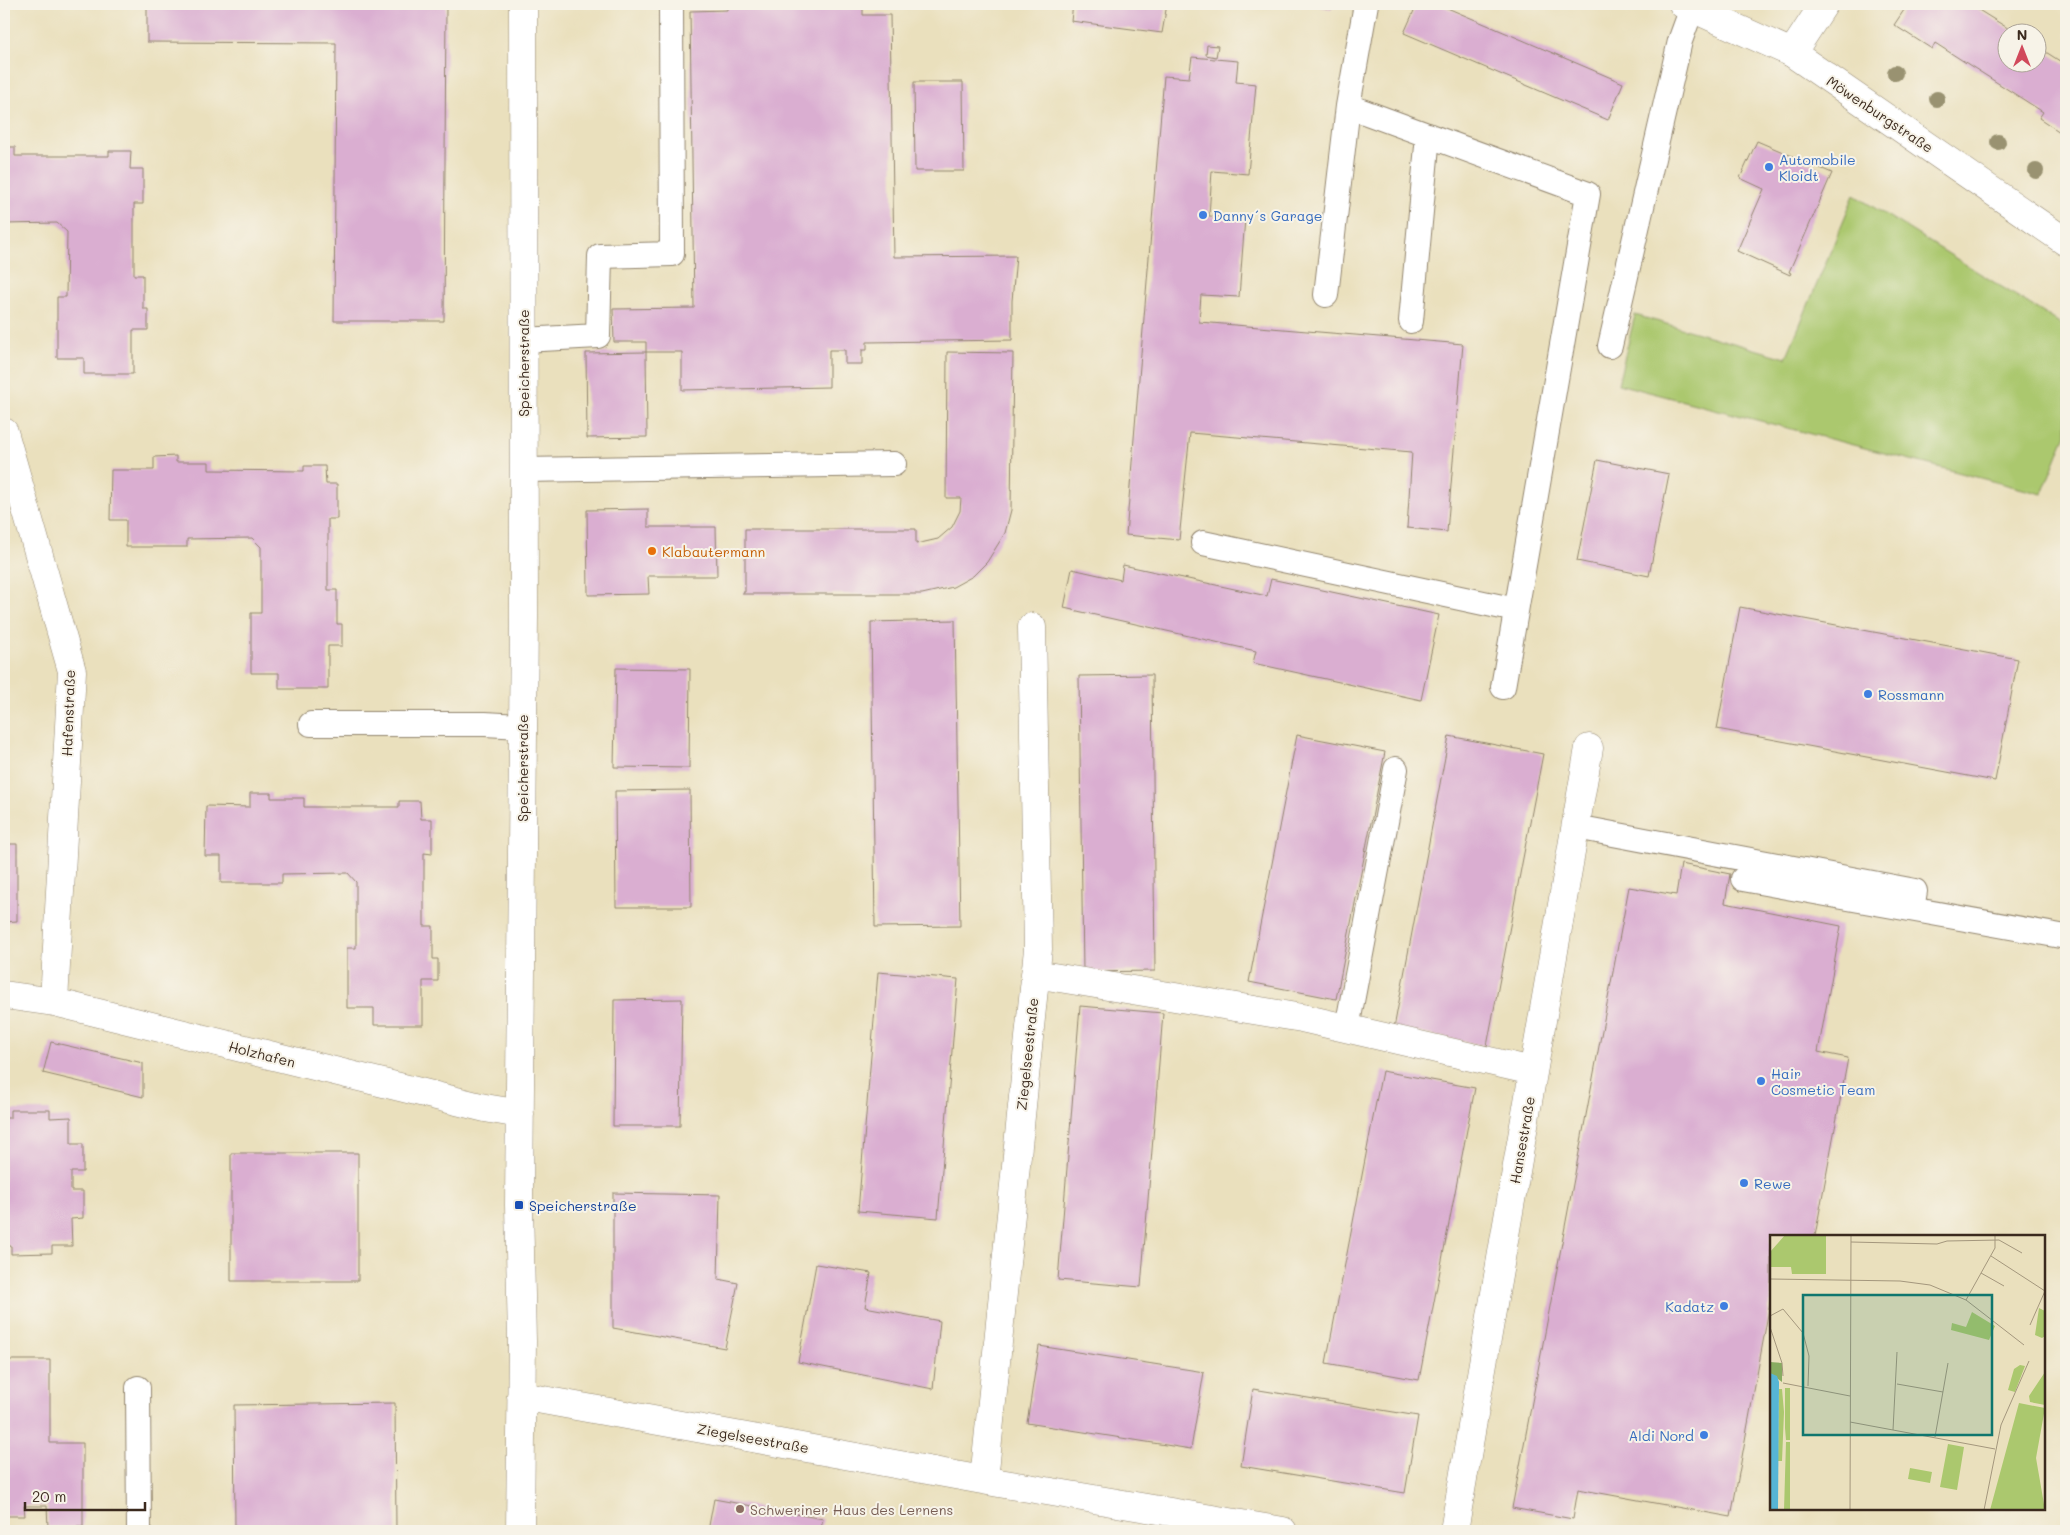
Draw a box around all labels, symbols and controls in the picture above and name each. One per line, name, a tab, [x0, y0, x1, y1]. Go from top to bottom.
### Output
north arrow	[1998, 22, 2048, 72]
text: N	[2017, 25, 2027, 44]
street label: Möwenburgstraße	[1823, 71, 1937, 157]
place label: Automobile Kloidt	[1779, 150, 1856, 185]
marker: Automobile Kloidt	[1763, 161, 1775, 173]
place label: Danny´s Garage	[1213, 206, 1322, 225]
marker: Danny´s Garage	[1197, 209, 1209, 221]
street label: Speicherstraße	[514, 309, 533, 417]
place label: Klabautermann	[662, 542, 765, 561]
marker: Klabautermann	[646, 545, 658, 557]
street label: Hafenstraße	[57, 669, 79, 757]
place label: Rossmann	[1878, 685, 1944, 704]
marker: Rossmann	[1862, 688, 1874, 700]
street label: Speicherstraße	[513, 714, 532, 822]
street label: Ziegelseestraße	[1012, 997, 1042, 1111]
street label: Holzhafen	[227, 1037, 297, 1071]
place label: Hair Cosmetic Team	[1771, 1064, 1875, 1099]
marker: Hair Cosmetic Team	[1755, 1075, 1767, 1087]
street label: Hansestraße	[1505, 1095, 1539, 1185]
place label: Rewe	[1754, 1174, 1791, 1193]
marker: Rewe	[1738, 1177, 1750, 1189]
place label: Speicherstraße	[529, 1196, 637, 1215]
marker: Speicherstraße	[513, 1199, 525, 1211]
inset map	[1770, 1235, 2045, 1510]
place label: Kadatz	[1665, 1297, 1714, 1316]
marker: Kadatz	[1718, 1300, 1730, 1312]
street label: Ziegelseestraße	[696, 1419, 810, 1457]
place label: Aldi Nord	[1629, 1426, 1694, 1445]
marker: Aldi Nord	[1698, 1429, 1710, 1441]
scale bar	[25, 1480, 145, 1512]
text: 20 m	[32, 1486, 66, 1506]
place label: Schweriner Haus des Lernens	[750, 1500, 953, 1519]
marker: Schweriner Haus des Lernens	[734, 1503, 746, 1515]

